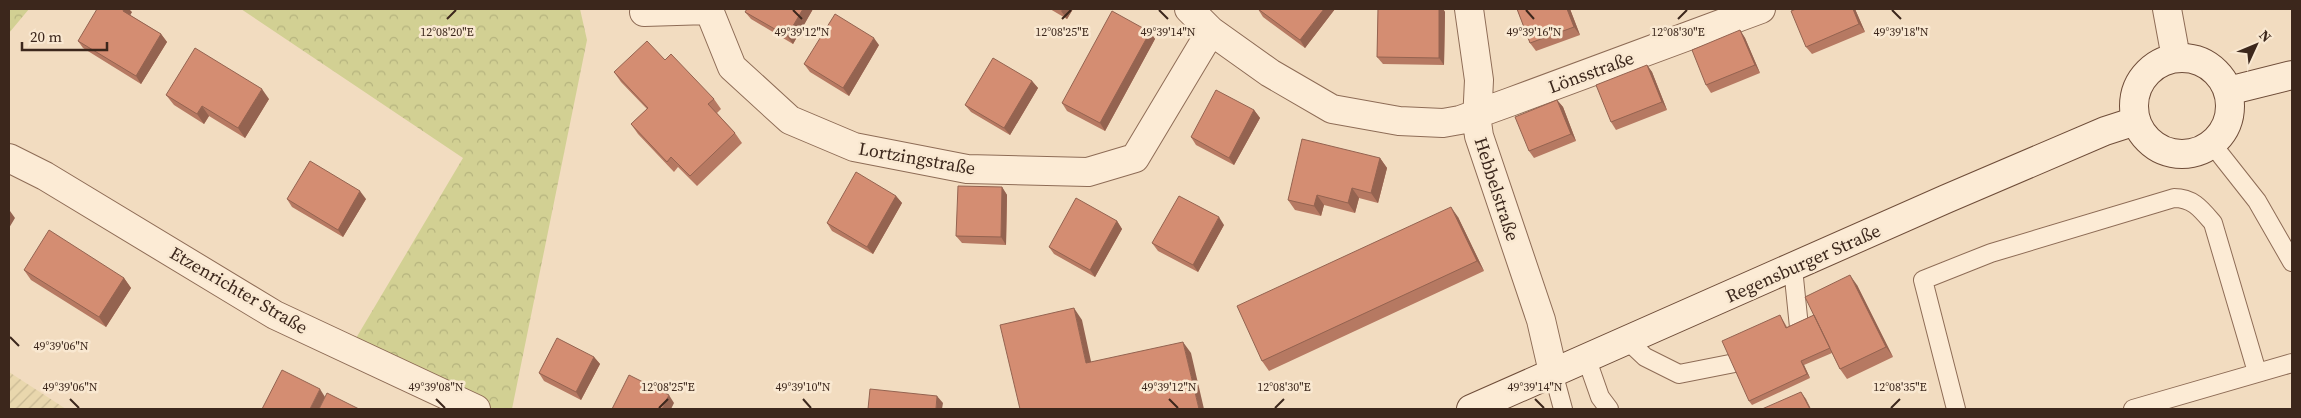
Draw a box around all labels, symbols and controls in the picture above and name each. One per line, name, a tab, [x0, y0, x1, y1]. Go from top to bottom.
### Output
scale bar	[22, 20, 108, 52]
north arrow	[2231, 20, 2281, 70]
text: 12°08'20"E	[420, 24, 474, 40]
text: 49°39'12"N	[774, 24, 830, 40]
text: 12°08'25"E	[1035, 24, 1089, 40]
text: 49°39'14"N	[1140, 24, 1196, 40]
text: 49°39'16"N	[1506, 24, 1562, 40]
text: 12°08'30"E	[1651, 24, 1705, 40]
text: 49°39'18"N	[1873, 24, 1929, 40]
text: N	[2255, 25, 2276, 47]
text: 20 m	[30, 26, 62, 47]
street label: Lönsstraße	[1545, 45, 1637, 99]
street label: Hebbelstraße	[1468, 134, 1526, 244]
street label: Lortzingstraße	[857, 135, 977, 181]
street label: Regensburger Straße	[1722, 218, 1884, 308]
street label: Etzenrichter Straße	[165, 240, 313, 340]
text: 49°39'06"N	[33, 338, 89, 354]
text: 49°39'06"N	[42, 379, 98, 395]
text: 49°39'08"N	[408, 379, 464, 395]
text: 12°08'25"E	[641, 379, 695, 395]
text: 49°39'10"N	[775, 379, 831, 395]
text: 49°39'12"N	[1141, 379, 1197, 395]
text: 12°08'30"E	[1257, 379, 1311, 395]
text: 49°39'14"N	[1507, 379, 1563, 395]
text: 12°08'35"E	[1873, 379, 1927, 395]

